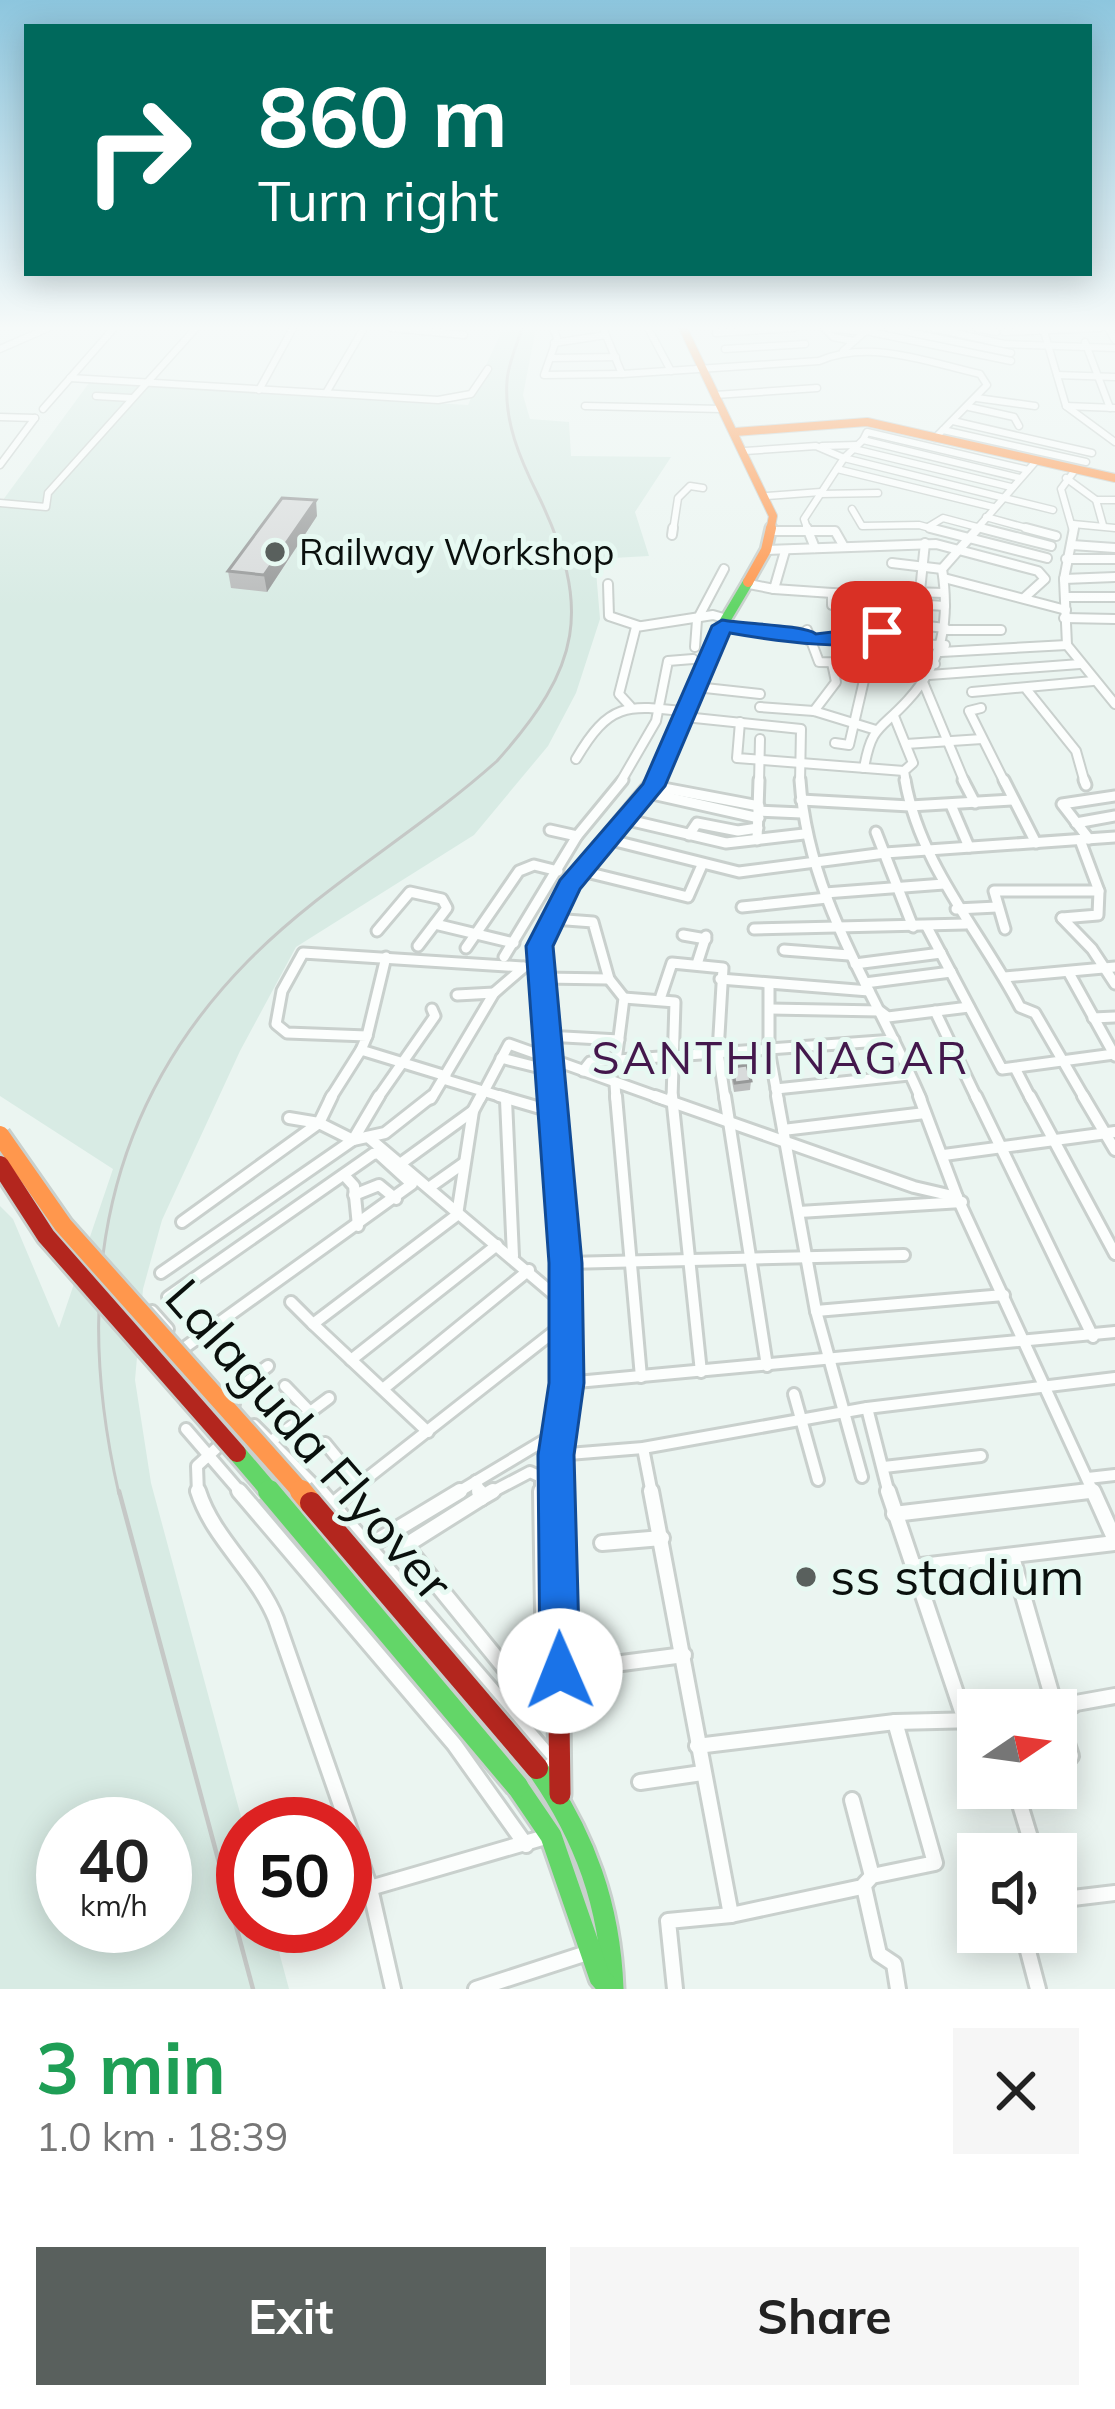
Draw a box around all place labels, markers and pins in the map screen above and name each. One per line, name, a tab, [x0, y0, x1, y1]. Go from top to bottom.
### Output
place label: Railway Workshop	[299, 529, 614, 574]
marker: Railway Workshop	[262, 539, 288, 565]
pin	[831, 581, 933, 683]
place label: ss stadium	[830, 1544, 1084, 1608]
marker: ss stadium	[793, 1564, 819, 1590]

